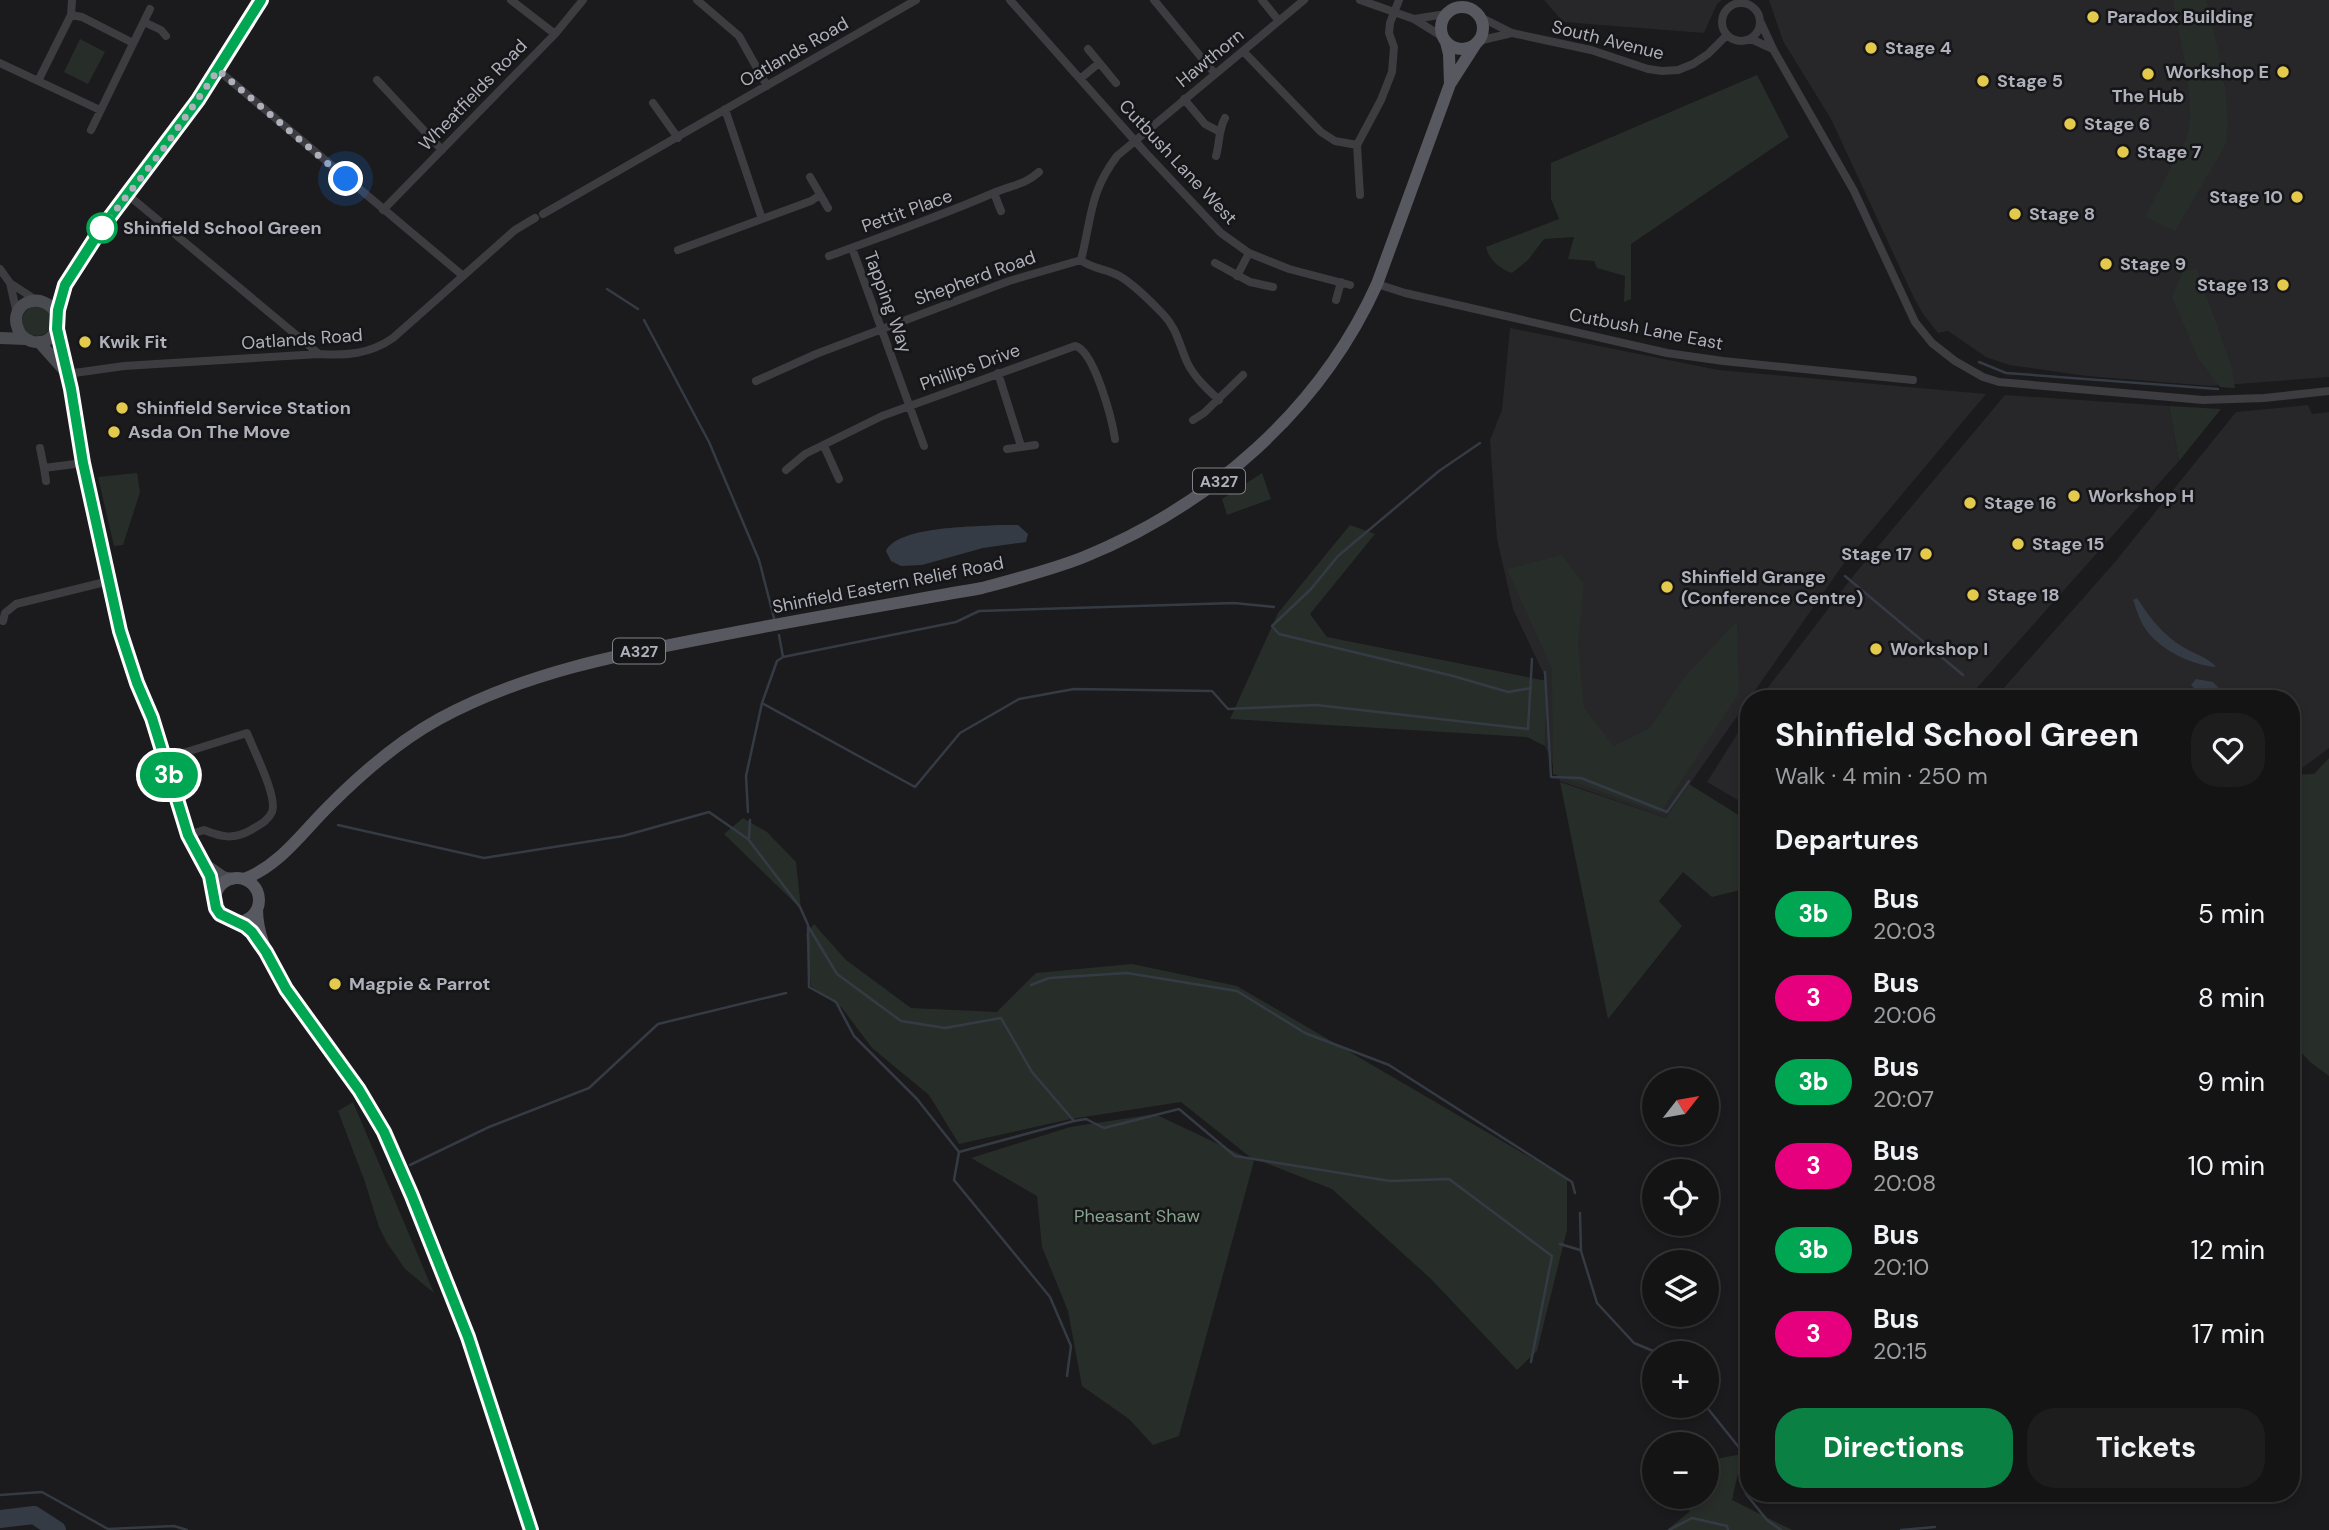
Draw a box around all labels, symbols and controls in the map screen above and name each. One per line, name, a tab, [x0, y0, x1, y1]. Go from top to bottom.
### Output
place label: Paradox Building	[2107, 5, 2254, 29]
marker: Paradox Building	[2085, 9, 2101, 25]
street label: Oatlands Road	[735, 11, 853, 93]
street label: South Avenue	[1549, 14, 1667, 66]
street label: Hawthorn	[1171, 23, 1249, 93]
street label: Wheatfields Road	[414, 34, 532, 156]
place label: Stage 4	[1885, 36, 1952, 60]
marker: Stage 4	[1863, 40, 1879, 56]
place label: Workshop E	[2165, 60, 2269, 84]
marker: Workshop E	[2275, 64, 2291, 80]
marker: The Hub	[2140, 66, 2156, 82]
place label: Stage 5	[1997, 69, 2063, 93]
marker: Stage 5	[1975, 73, 1991, 89]
place label: The Hub	[2112, 84, 2184, 108]
street label: Cutbush Lane West	[1114, 94, 1242, 230]
place label: Stage 6	[2084, 112, 2150, 136]
marker: Stage 6	[2062, 116, 2078, 132]
place label: Stage 7	[2137, 140, 2202, 164]
marker: Stage 7	[2115, 144, 2131, 160]
your location	[328, 161, 363, 196]
street label: Pettit Place	[858, 183, 956, 239]
place label: Stage 10	[2209, 185, 2283, 209]
marker: Stage 10	[2289, 189, 2305, 205]
place label: Stage 8	[2029, 202, 2095, 226]
marker: Stage 8	[2007, 206, 2023, 222]
marker: Shinfield School Green	[87, 213, 117, 243]
place label: Shinfield School Green	[123, 216, 322, 240]
street label: Shepherd Road	[911, 245, 1039, 311]
street label: Tapping Way	[858, 248, 918, 356]
place label: Stage 9	[2120, 252, 2186, 276]
marker: Stage 9	[2098, 256, 2114, 272]
place label: Stage 13	[2197, 273, 2269, 297]
marker: Stage 13	[2275, 277, 2291, 293]
street label: Cutbush Lane East	[1567, 302, 1725, 356]
street label: Oatlands Road	[240, 323, 364, 355]
place label: Kwik Fit	[99, 330, 167, 354]
marker: Kwik Fit	[77, 334, 93, 350]
street label: Phillips Drive	[916, 338, 1024, 396]
place label: Shinfield Service Station	[136, 396, 351, 420]
marker: Shinfield Service Station	[114, 400, 130, 416]
place label: Asda On The Move	[128, 420, 291, 444]
marker: Asda On The Move	[106, 424, 122, 440]
road number: A327	[1193, 468, 1245, 494]
place label: Workshop H	[2088, 484, 2194, 508]
marker: Workshop H	[2066, 488, 2082, 504]
place label: Stage 16	[1984, 491, 2057, 515]
marker: Stage 16	[1962, 495, 1978, 511]
place label: Stage 15	[2032, 532, 2104, 556]
marker: Stage 15	[2010, 536, 2026, 552]
place label: Stage 17	[1841, 542, 1912, 566]
marker: Stage 17	[1918, 546, 1934, 562]
street label: Shinfield Eastern Relief Road	[770, 551, 1006, 619]
place label: Shinfield Grange (Conference Centre)	[1681, 565, 1863, 610]
marker: Shinfield Grange (Conference Centre)	[1659, 579, 1675, 595]
place label: Stage 18	[1987, 583, 2060, 607]
marker: Stage 18	[1965, 587, 1981, 603]
place label: Workshop I	[1890, 637, 1988, 661]
road number: A327	[613, 638, 665, 664]
marker: Workshop I	[1868, 641, 1884, 657]
text: Shinfield School Green	[1775, 713, 2139, 756]
button: heart	[2191, 713, 2265, 787]
line badge: 3b	[138, 752, 200, 798]
text: 3b	[154, 759, 184, 790]
text: Walk · 4 min · 250 m	[1775, 761, 1988, 791]
text: Departures	[1775, 823, 1919, 857]
text: Bus	[1873, 882, 1919, 916]
text: 5 min	[2198, 897, 2265, 931]
text: 3b	[1798, 898, 1829, 929]
text: 20:03	[1873, 916, 1936, 946]
text: Bus	[1873, 966, 1919, 1000]
place label: Magpie & Parrot	[349, 972, 490, 996]
marker: Magpie & Parrot	[327, 976, 343, 992]
text: 8 min	[2198, 981, 2265, 1015]
text: 3	[1806, 982, 1821, 1013]
text: 20:06	[1873, 1000, 1937, 1030]
text: Bus	[1873, 1050, 1919, 1084]
text: 9 min	[2197, 1065, 2265, 1099]
text: 3b	[1798, 1066, 1829, 1097]
north arrow	[1642, 1068, 1718, 1144]
map controls	[1642, 1068, 1719, 1509]
text: 20:07	[1873, 1084, 1934, 1114]
text: Bus	[1873, 1134, 1919, 1168]
text: 10 min	[2188, 1149, 2265, 1183]
text: 3	[1806, 1150, 1821, 1181]
button: locate	[1642, 1159, 1719, 1236]
text: 20:08	[1873, 1168, 1936, 1198]
park label: Pheasant Shaw	[1074, 1204, 1200, 1228]
text: Bus	[1873, 1218, 1919, 1252]
text: 12 min	[2191, 1233, 2265, 1267]
text: 3b	[1798, 1234, 1829, 1265]
button: layers	[1642, 1250, 1719, 1327]
text: 20:10	[1873, 1252, 1929, 1282]
text: Bus	[1873, 1302, 1919, 1336]
text: 17 min	[2192, 1317, 2265, 1351]
text: 3	[1806, 1318, 1821, 1349]
text: 20:15	[1873, 1336, 1928, 1366]
button: +	[1642, 1341, 1719, 1418]
button: Directions	[1775, 1408, 2013, 1488]
button: Tickets	[2027, 1408, 2265, 1488]
button: −	[1642, 1432, 1719, 1509]

